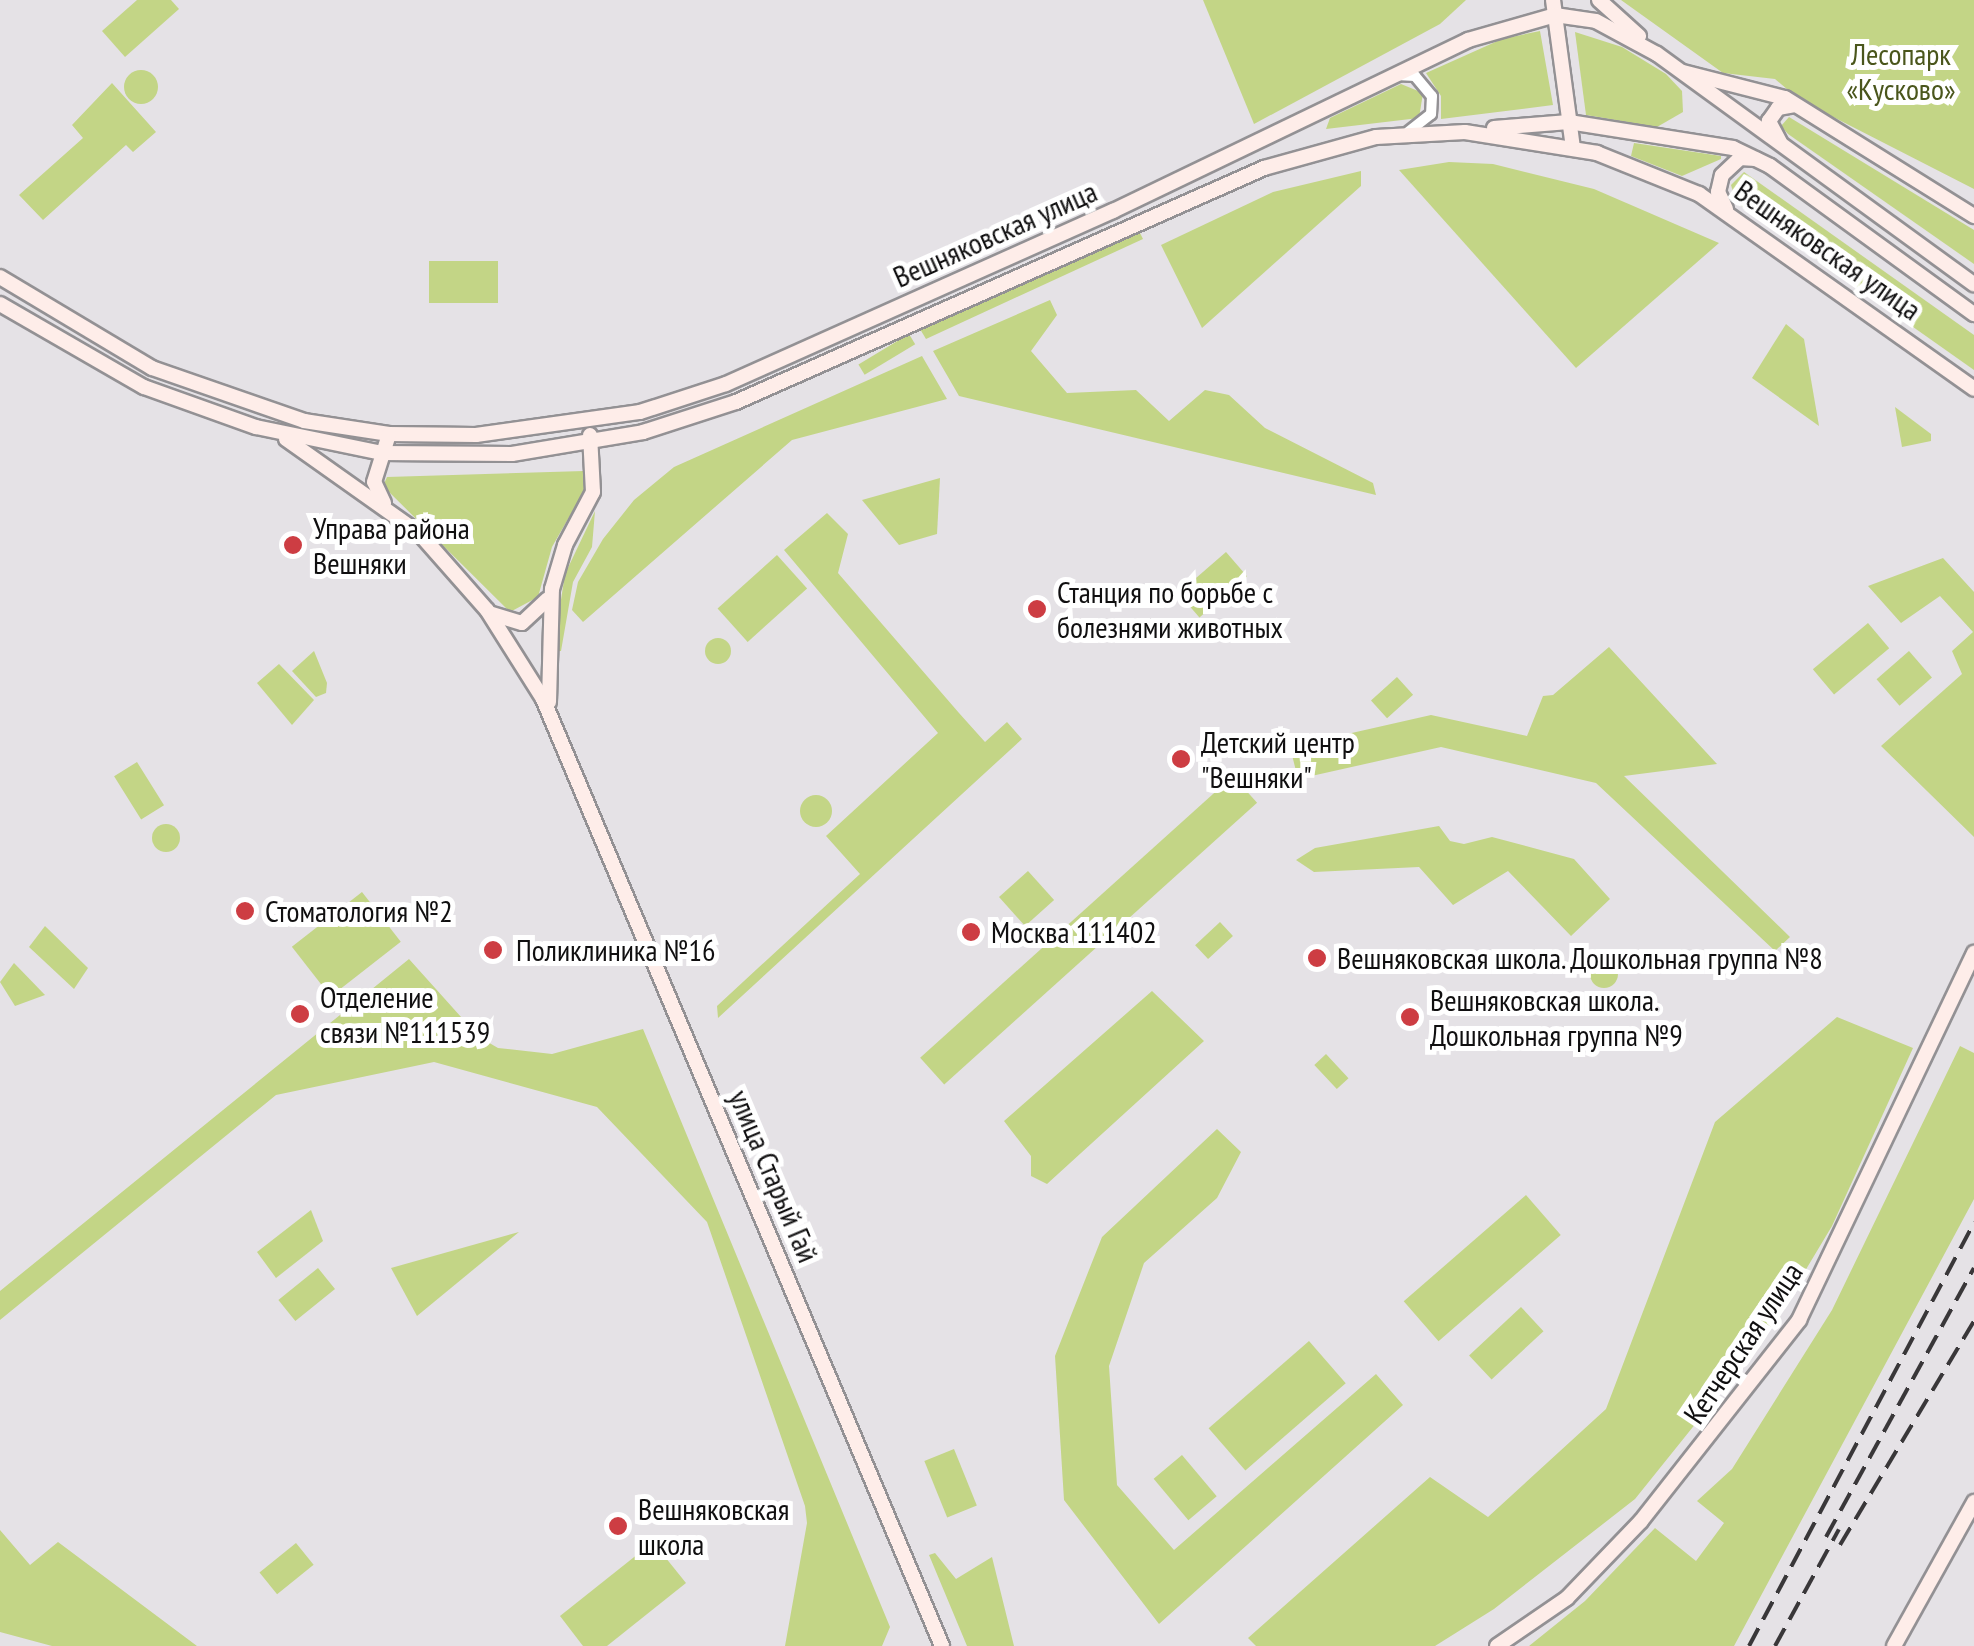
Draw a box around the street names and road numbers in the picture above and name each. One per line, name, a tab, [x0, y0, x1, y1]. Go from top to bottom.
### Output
street label: Вешняковская улица	[1728, 172, 1928, 328]
street label: Вешняковская улица	[888, 173, 1102, 295]
street label: улица Старый Гай	[722, 1084, 826, 1268]
street label: Кетчерская улица	[1676, 1256, 1810, 1430]

